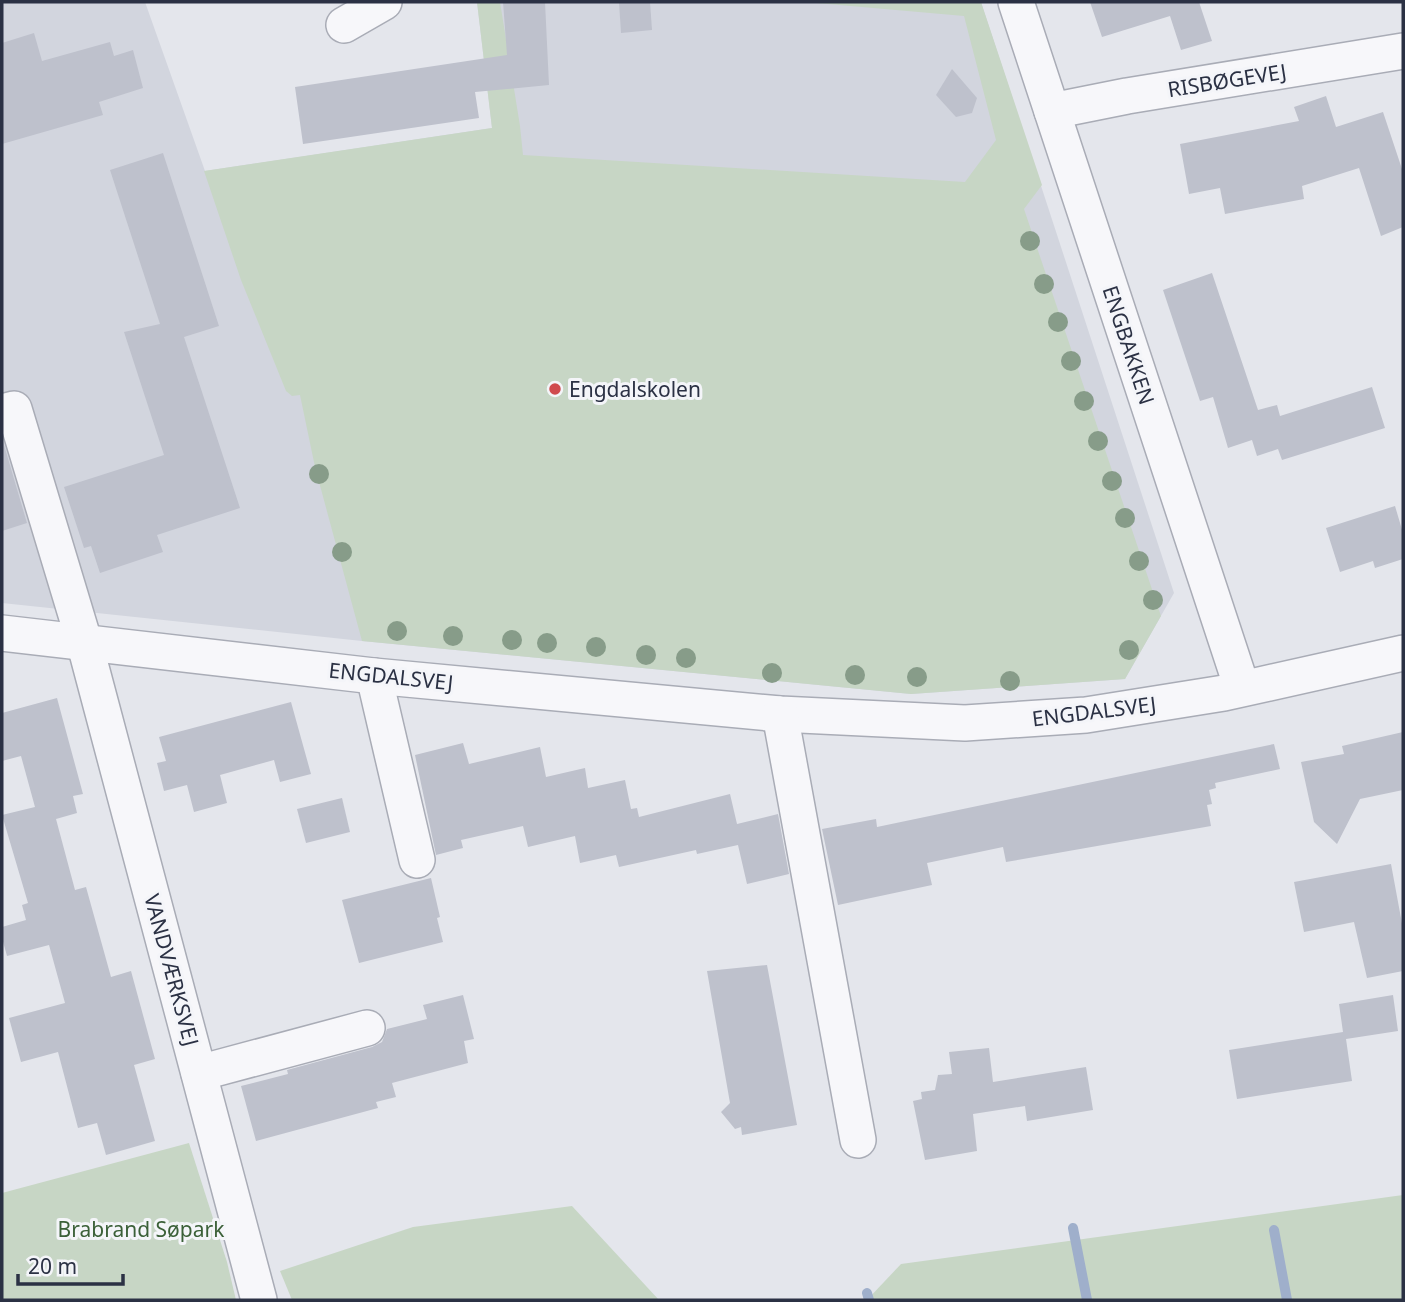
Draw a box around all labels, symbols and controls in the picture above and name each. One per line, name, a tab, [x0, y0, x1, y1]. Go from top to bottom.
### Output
street label: RISBØGEVEJ	[1166, 57, 1288, 103]
street label: ENGBAKKEN	[1097, 282, 1161, 408]
place label: Engdalskolen	[569, 375, 701, 403]
marker: Engdalskolen	[547, 381, 563, 397]
street label: ENGDALSVEJ	[327, 656, 455, 696]
street label: ENGDALSVEJ	[1030, 689, 1158, 733]
street label: VANDVÆRKSVEJ	[138, 891, 206, 1049]
park label: Brabrand Søpark	[58, 1215, 225, 1243]
scale bar	[18, 1242, 122, 1286]
text: 20 m	[28, 1252, 77, 1280]

